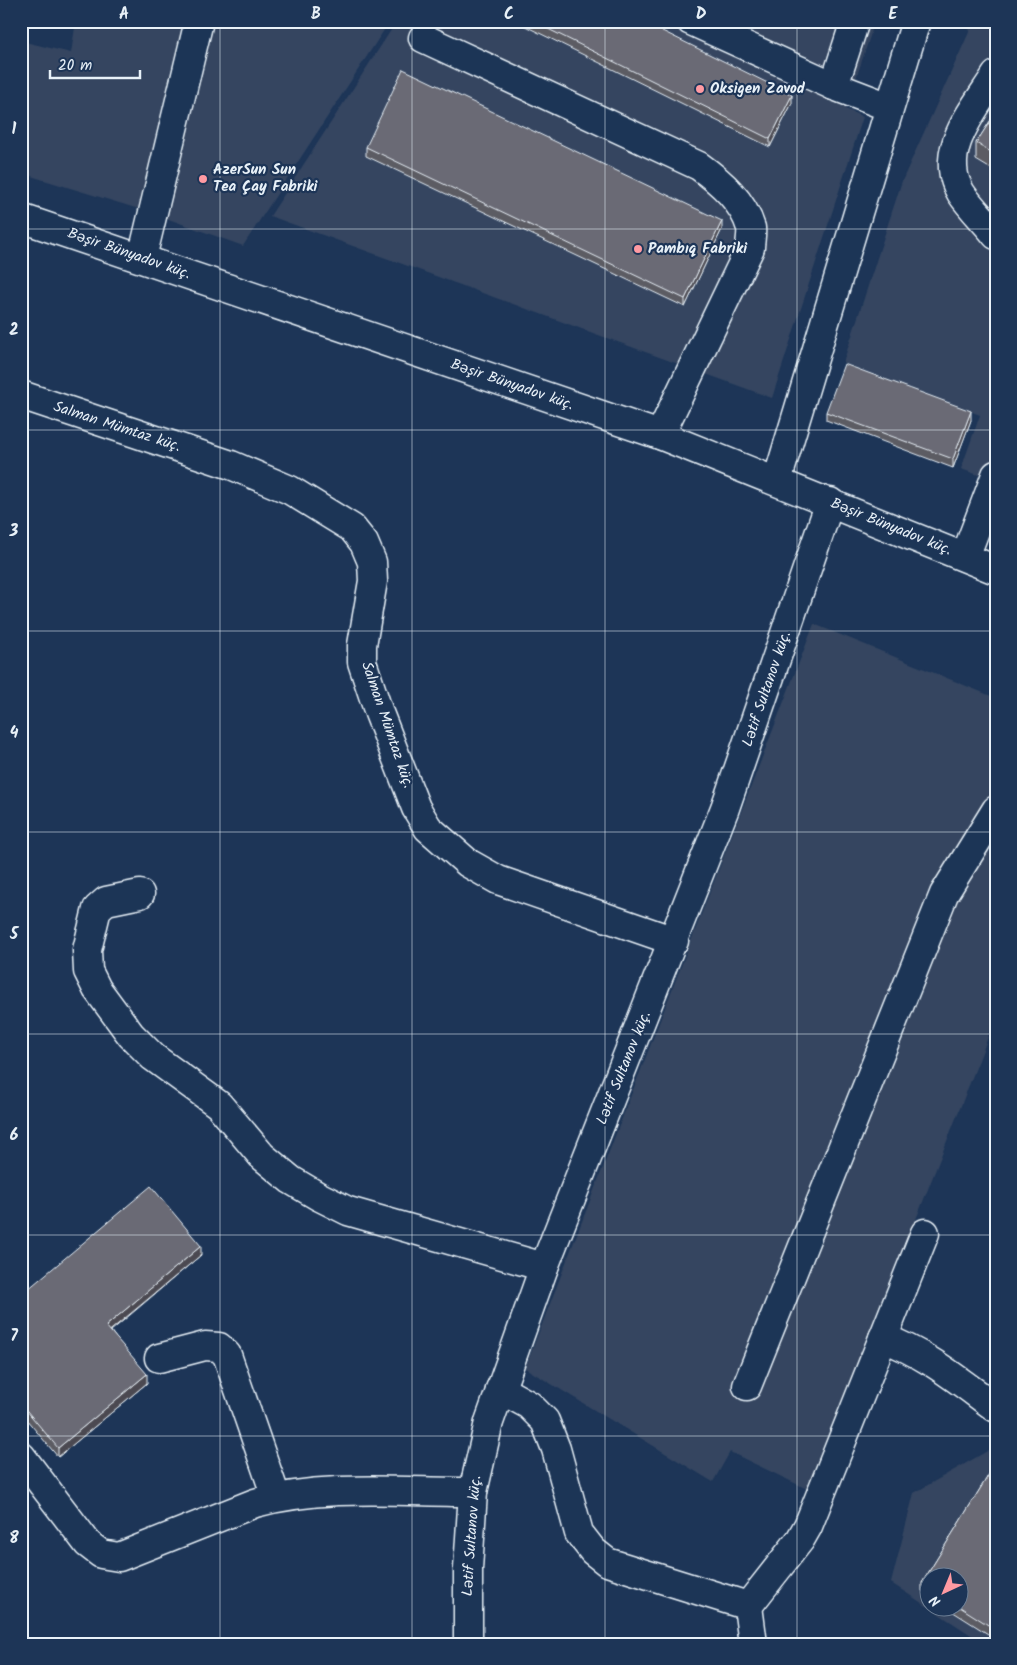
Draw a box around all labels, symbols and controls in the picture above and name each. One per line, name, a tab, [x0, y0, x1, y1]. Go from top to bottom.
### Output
text: A	[119, 2, 129, 27]
text: B	[311, 2, 321, 27]
text: C	[504, 2, 514, 27]
text: D	[696, 2, 707, 27]
text: E	[889, 2, 899, 27]
scale bar	[50, 48, 140, 80]
text: 20 m	[58, 54, 92, 78]
place label: Oksigen Zavod	[710, 77, 806, 101]
marker: Oksigen Zavod	[694, 83, 706, 95]
text: 1	[12, 117, 17, 142]
place label: AzerSun Sun Tea Çay Fabriki	[213, 158, 319, 199]
marker: AzerSun Sun Tea Çay Fabriki	[197, 173, 209, 185]
street label: Bəşir Bünyadov küç.	[64, 222, 194, 286]
place label: Pambıq Fabriki	[648, 237, 748, 261]
marker: Pambıq Fabriki	[632, 243, 644, 255]
text: 2	[9, 318, 19, 343]
street label: Bəşir Bünyadov küç.	[447, 353, 577, 417]
street label: Salman Mümtaz küç.	[50, 395, 184, 459]
street label: Bəşir Bünyadov küç.	[827, 492, 955, 562]
text: 3	[9, 519, 19, 544]
street label: Lətif Sultanov küç.	[736, 628, 798, 750]
street label: Salman Mümtaz küç.	[354, 658, 420, 792]
text: 4	[10, 721, 19, 746]
text: 5	[9, 922, 20, 947]
street label: Lətif Sultanov küç.	[590, 1007, 658, 1129]
text: 6	[10, 1123, 19, 1148]
text: 7	[10, 1324, 18, 1349]
street label: Lətif Sultanov küç.	[456, 1475, 488, 1597]
text: 8	[9, 1526, 19, 1551]
north arrow	[920, 1568, 970, 1618]
text: N	[925, 1590, 946, 1612]

